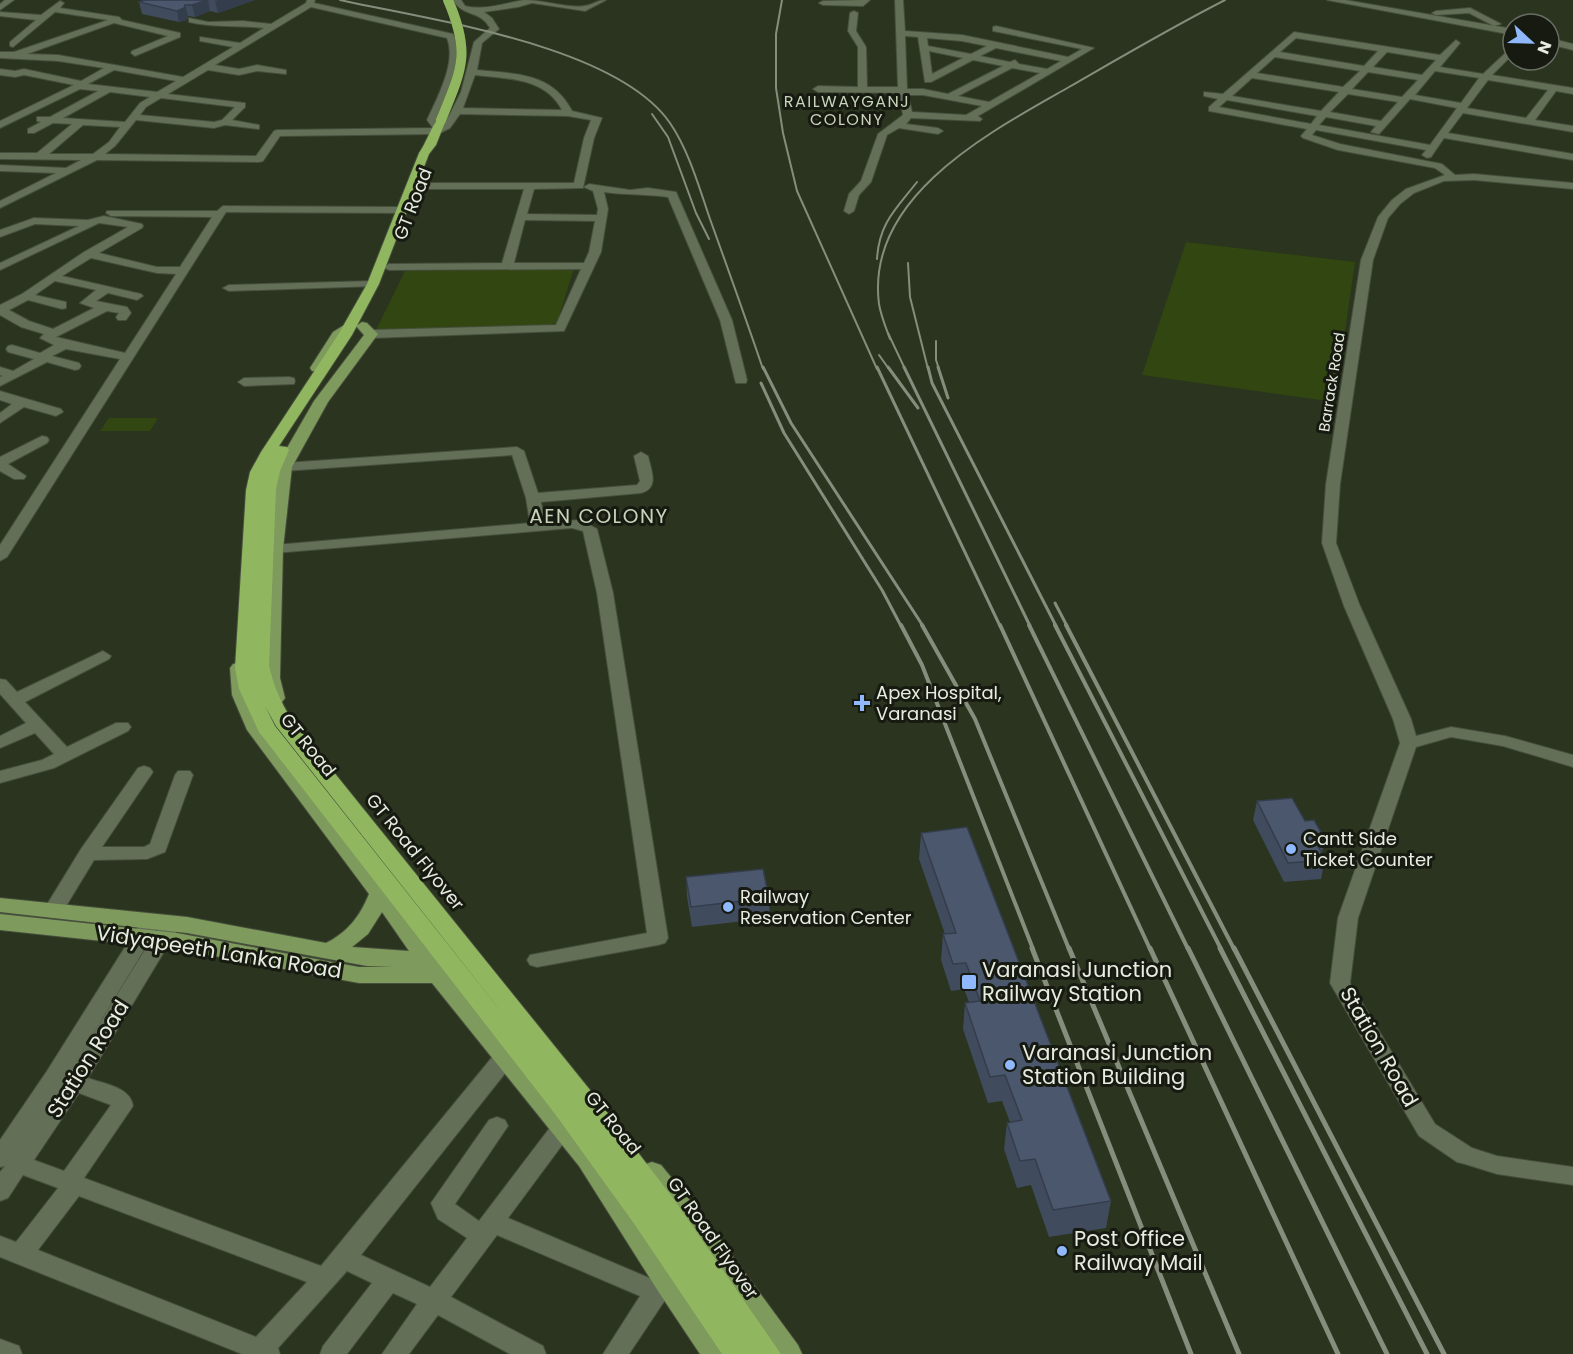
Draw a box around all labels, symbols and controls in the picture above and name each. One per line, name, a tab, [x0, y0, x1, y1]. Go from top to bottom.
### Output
north arrow	[1501, 12, 1561, 72]
text: N	[1532, 38, 1557, 57]
district label: RAILWAYGANJ COLONY	[784, 90, 910, 131]
street label: GT Road	[387, 164, 438, 243]
street label: Barrack Road	[1313, 331, 1350, 433]
district label: AEN COLONY	[529, 502, 669, 530]
place label: Apex Hospital, Varanasi	[876, 680, 1002, 726]
marker: Apex Hospital, Varanasi	[853, 694, 871, 712]
street label: GT Road	[275, 708, 342, 782]
street label: GT Road Flyover	[361, 788, 470, 915]
place label: Cantt Side Ticket Counter	[1303, 826, 1433, 872]
marker: Cantt Side Ticket Counter	[1284, 842, 1298, 856]
place label: Railway Reservation Center	[740, 884, 912, 930]
marker: Railway Reservation Center	[721, 900, 735, 914]
street label: Vidyapeeth Lanka Road	[94, 918, 344, 985]
place label: Varanasi Junction Railway Station	[982, 955, 1172, 1008]
marker: Varanasi Junction Railway Station	[960, 973, 978, 991]
street label: Station Road	[1333, 981, 1426, 1112]
street label: Station Road	[40, 994, 135, 1123]
place label: Varanasi Junction Station Building	[1022, 1038, 1212, 1091]
marker: Varanasi Junction Station Building	[1003, 1058, 1017, 1072]
street label: GT Road	[580, 1086, 647, 1160]
street label: GT Road Flyover	[662, 1172, 765, 1304]
place label: Post Office Railway Mail	[1074, 1224, 1203, 1277]
marker: Post Office Railway Mail	[1055, 1244, 1069, 1258]

